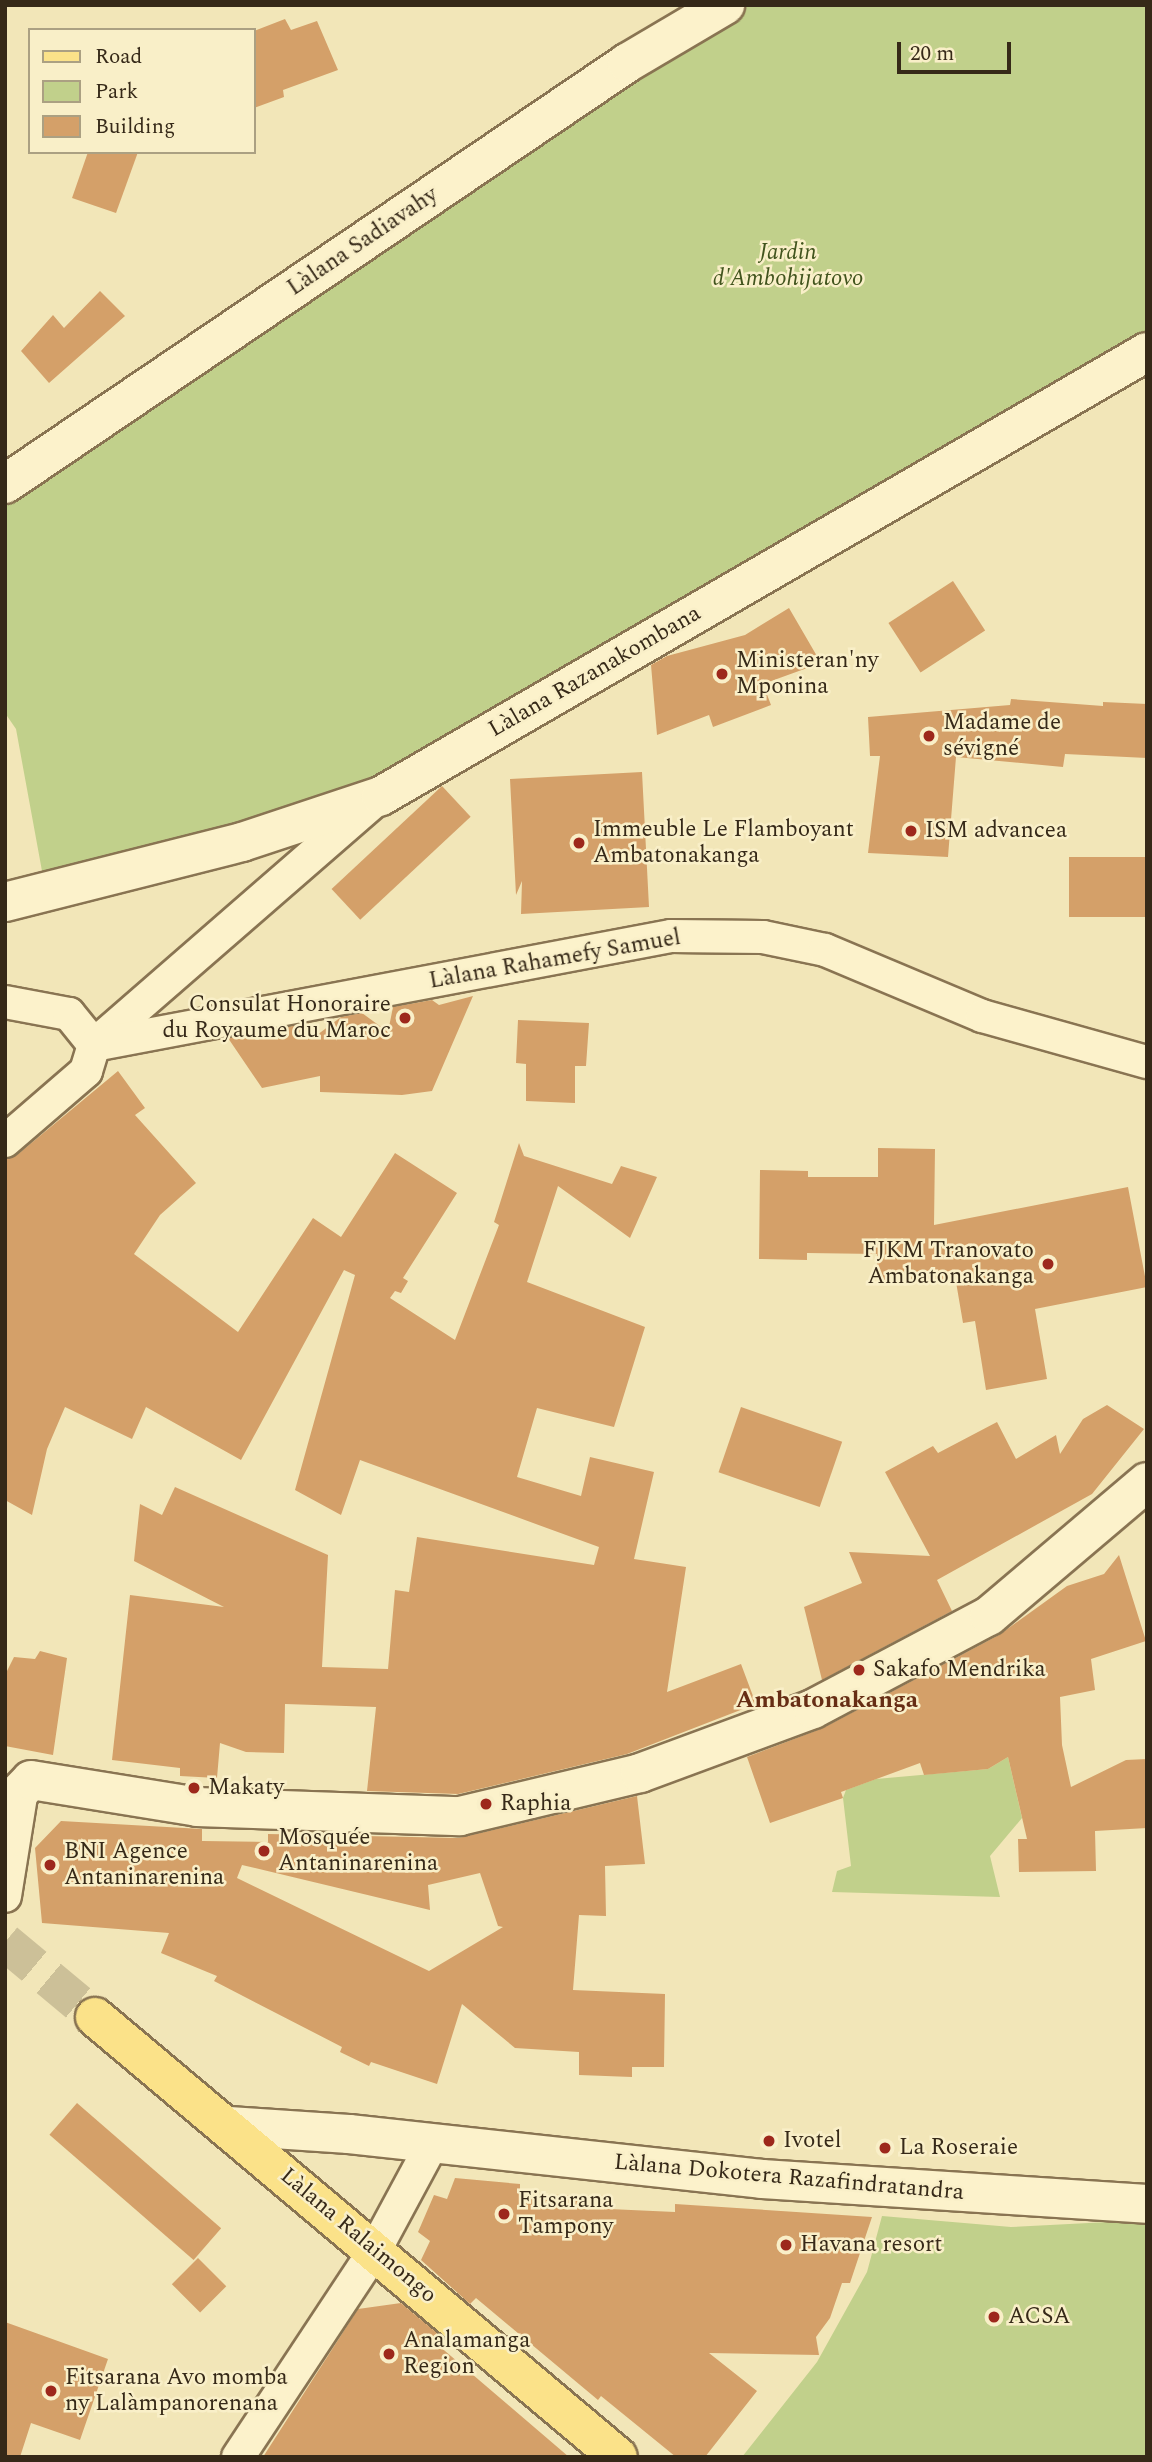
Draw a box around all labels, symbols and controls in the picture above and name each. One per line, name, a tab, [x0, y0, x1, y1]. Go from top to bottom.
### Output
legend	[28, 28, 256, 154]
scale bar	[900, 28, 1014, 72]
text: 20 m	[910, 38, 954, 70]
text: Road	[95, 41, 142, 73]
text: Park	[95, 76, 138, 108]
text: Building	[95, 111, 175, 143]
street label: Làlana Sadiavahy	[283, 181, 443, 303]
park label: Jardin d'Ambohijatovo	[713, 239, 863, 293]
street label: Làlana Razanakombana	[484, 600, 706, 744]
place label: Ministeran'ny Mponina	[736, 647, 879, 701]
marker: Ministeran'ny Mponina	[714, 666, 730, 682]
place label: Madame de sévigné	[943, 709, 1061, 763]
marker: Madame de sévigné	[921, 728, 937, 744]
place label: Immeuble Le Flamboyant Ambatonakanga	[593, 816, 854, 870]
place label: ISM advancea	[925, 817, 1067, 845]
marker: ISM advancea	[903, 823, 919, 839]
marker: Immeuble Le Flamboyant Ambatonakanga	[571, 835, 587, 851]
street label: Làlana Rahamefy Samuel	[427, 924, 683, 996]
place label: Consulat Honoraire du Royaume du Maroc	[163, 991, 391, 1045]
marker: Consulat Honoraire du Royaume du Maroc	[397, 1010, 413, 1026]
place label: FJKM Tranovato Ambatonakanga	[863, 1237, 1034, 1291]
marker: FJKM Tranovato Ambatonakanga	[1040, 1256, 1056, 1272]
place label: Sakafo Mendrika	[873, 1656, 1046, 1684]
marker: Sakafo Mendrika	[851, 1662, 867, 1678]
district label: Ambatonakanga	[736, 1687, 918, 1715]
place label: Makaty	[208, 1774, 284, 1802]
marker: Makaty	[186, 1780, 202, 1796]
place label: Raphia	[500, 1790, 571, 1818]
marker: Raphia	[478, 1796, 494, 1812]
place label: Mosquée Antaninarenina	[278, 1824, 438, 1878]
place label: BNI Agence Antaninarenina	[64, 1838, 224, 1892]
marker: Mosquée Antaninarenina	[256, 1843, 272, 1859]
marker: BNI Agence Antaninarenina	[42, 1857, 58, 1873]
place label: Ivotel	[783, 2127, 841, 2155]
marker: Ivotel	[761, 2133, 777, 2149]
place label: La Roseraie	[899, 2134, 1018, 2162]
marker: La Roseraie	[877, 2140, 893, 2156]
street label: Làlana Dokotera Razafindratandra	[613, 2149, 965, 2207]
street label: Làlana Ralaimongo	[274, 2162, 442, 2310]
place label: Fitsarana Tampony	[518, 2187, 614, 2241]
marker: Fitsarana Tampony	[496, 2206, 512, 2222]
place label: Havana resort	[800, 2231, 942, 2259]
marker: Havana resort	[778, 2237, 794, 2253]
place label: ACSA	[1008, 2303, 1070, 2331]
marker: ACSA	[986, 2309, 1002, 2325]
place label: Analamanga Region	[403, 2327, 530, 2381]
marker: Analamanga Region	[381, 2346, 397, 2362]
place label: Fitsarana Avo momba ny Lalàmpanorenana	[65, 2364, 288, 2418]
marker: Fitsarana Avo momba ny Lalàmpanorenana	[43, 2383, 59, 2399]

